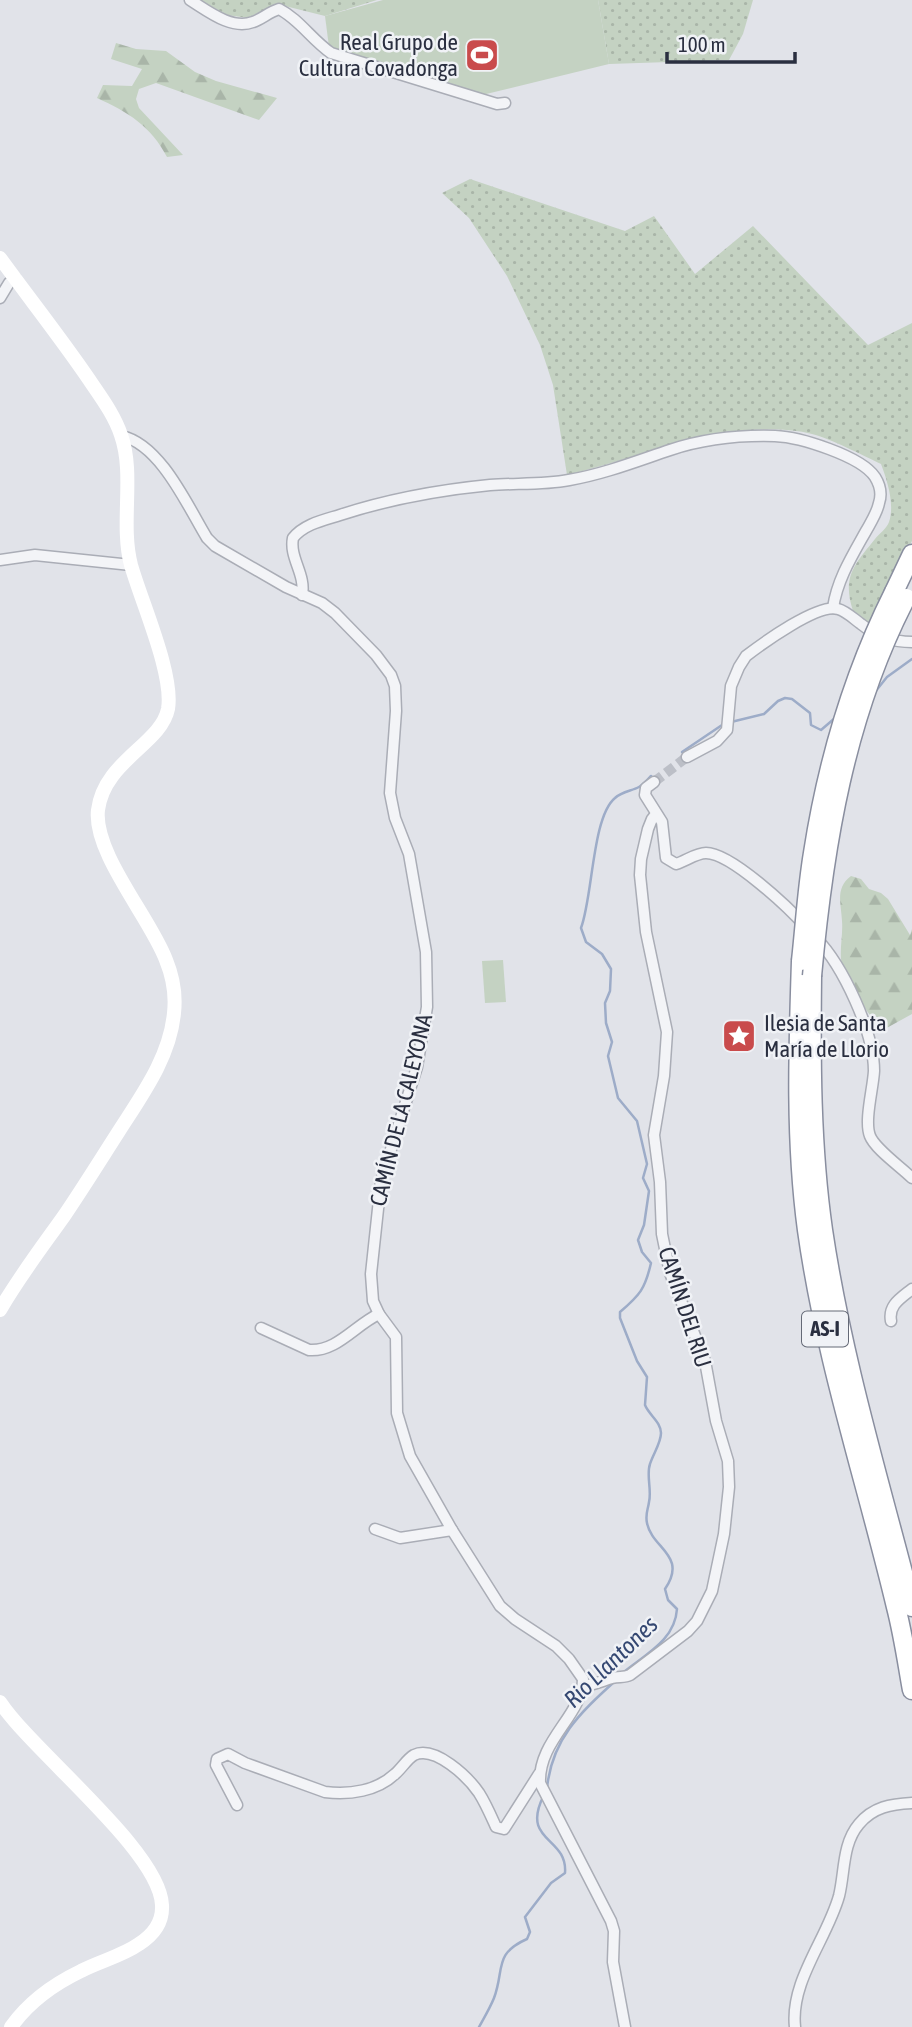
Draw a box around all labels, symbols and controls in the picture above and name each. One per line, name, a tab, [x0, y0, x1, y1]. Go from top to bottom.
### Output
scale bar	[667, 21, 795, 65]
place label: Real Grupo de Cultura Covadonga	[299, 29, 458, 81]
text: 100 m	[678, 32, 726, 56]
sports icon: Real Grupo de Cultura Covadonga	[463, 36, 501, 74]
place label: Ilesia de Santa María de Llorio	[764, 1010, 889, 1062]
street label: CAMÍN DE LA CALEYONA	[365, 1011, 438, 1209]
place icon: Ilesia de Santa María de Llorio	[720, 1017, 758, 1055]
street label: CAMÍN DEL RIU	[653, 1243, 717, 1371]
road number: AS-I	[802, 1312, 848, 1346]
water label: Rio Llantones	[558, 1611, 663, 1713]

